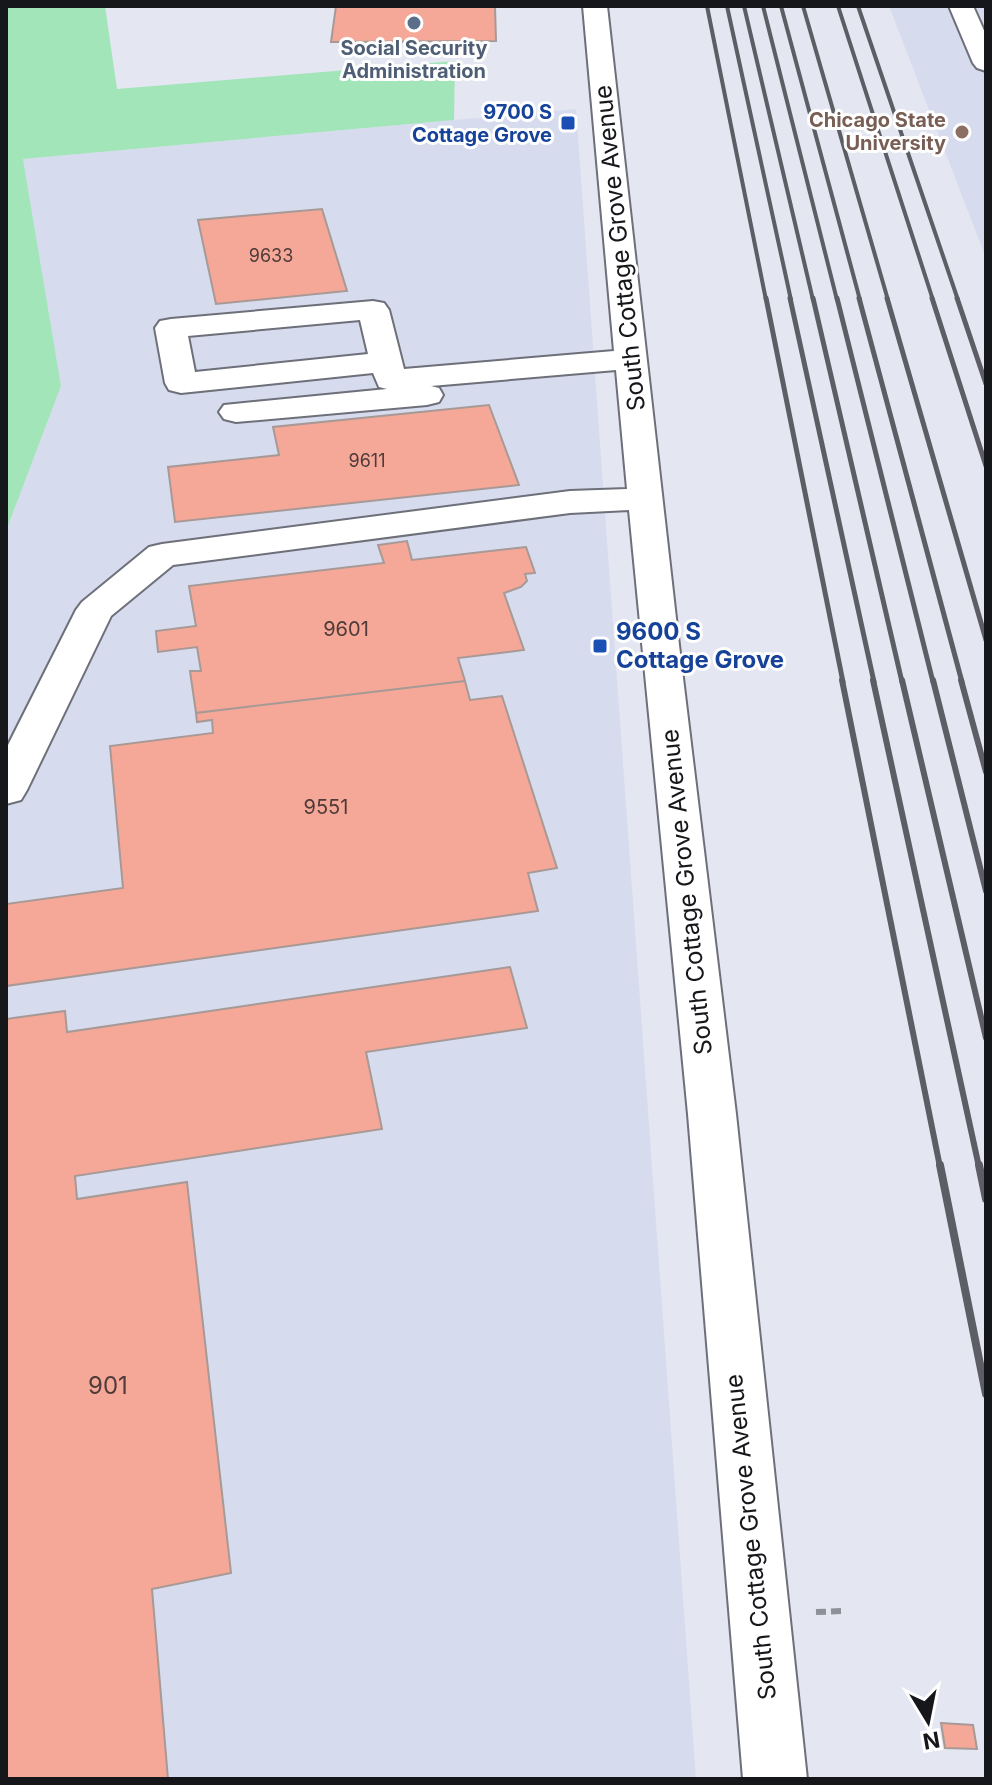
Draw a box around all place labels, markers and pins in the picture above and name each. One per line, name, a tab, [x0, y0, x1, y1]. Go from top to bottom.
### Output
marker: Social Security Administration	[405, 14, 423, 32]
place label: Social Security Administration	[340, 36, 488, 83]
place label: 9700 S Cottage Grove	[412, 100, 552, 147]
place label: Chicago State University	[809, 108, 946, 155]
marker: 9700 S Cottage Grove	[559, 114, 577, 132]
marker: Chicago State University	[953, 123, 971, 141]
place label: 9600 S Cottage Grove	[616, 617, 784, 674]
marker: 9600 S Cottage Grove	[591, 637, 609, 655]

